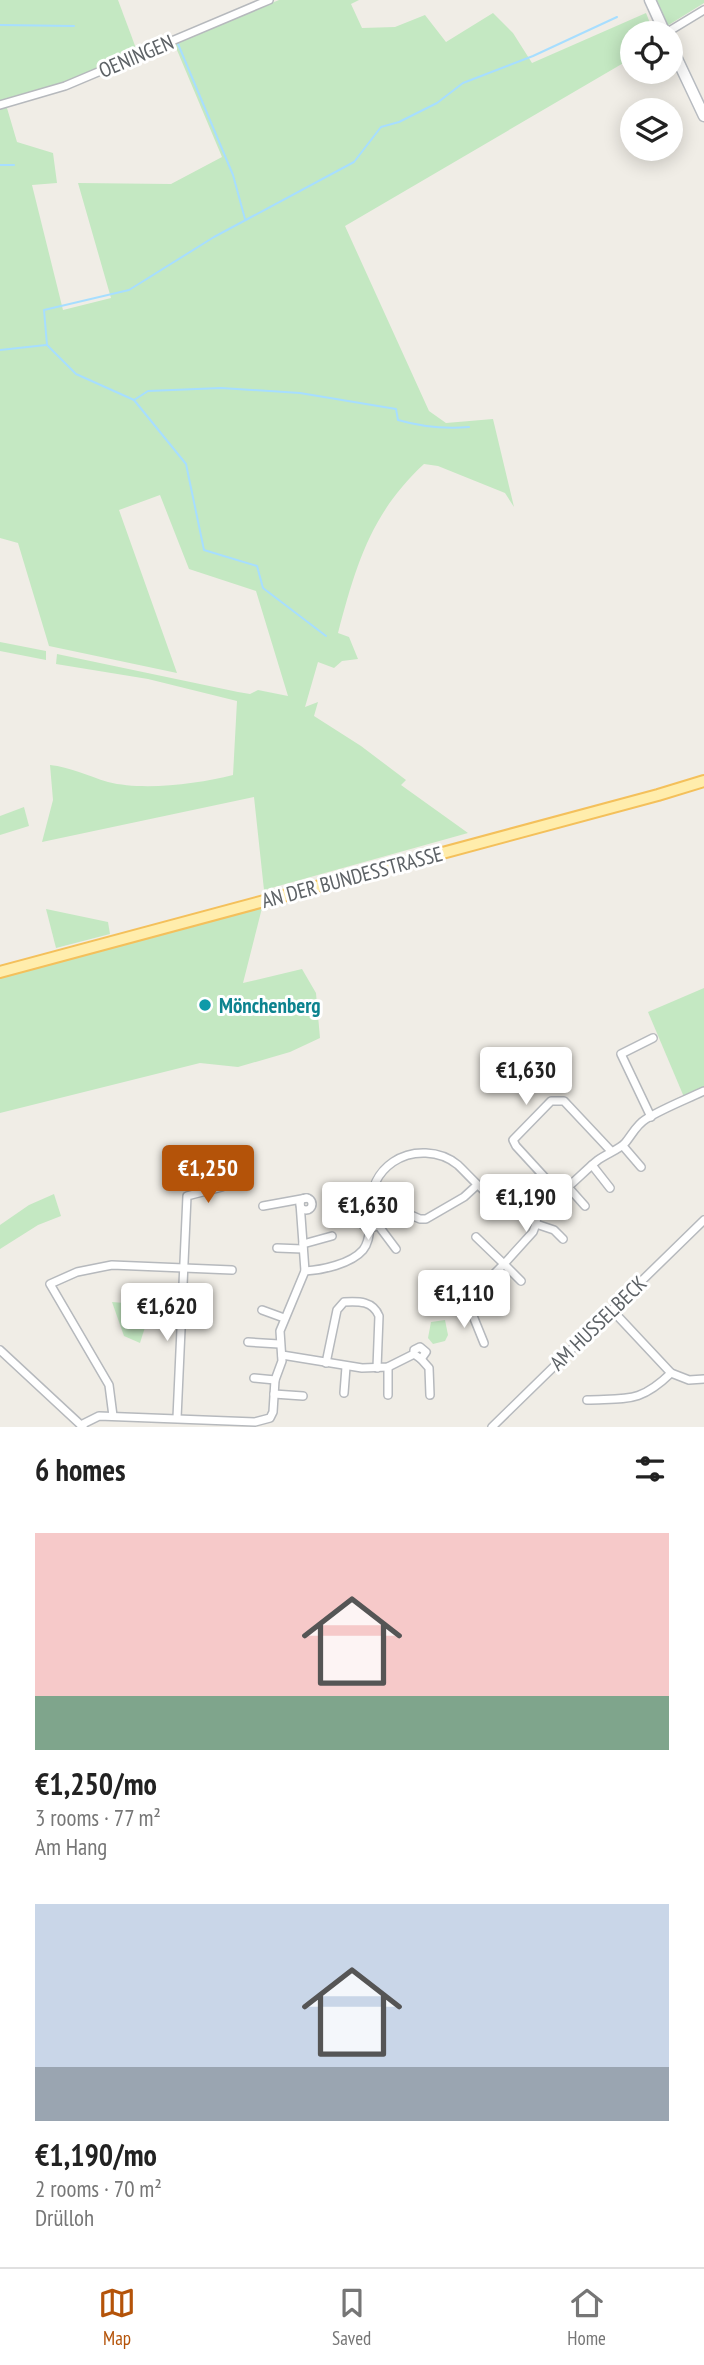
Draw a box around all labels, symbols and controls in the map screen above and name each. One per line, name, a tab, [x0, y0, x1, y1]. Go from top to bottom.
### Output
map controls	[620, 21, 683, 161]
button: locate	[620, 21, 683, 84]
street label: OENINGEN	[95, 28, 177, 84]
button: layers	[620, 98, 683, 161]
street label: AN DER BUNDESSTRASSE	[259, 840, 445, 914]
place label: Mönchenberg	[219, 992, 321, 1019]
marker: Mönchenberg	[197, 997, 213, 1013]
pin: €1,630	[469, 1048, 583, 1107]
text: €1,630	[496, 1055, 556, 1084]
pin: €1,250	[151, 1146, 265, 1205]
text: €1,250	[178, 1153, 238, 1182]
pin: €1,190	[469, 1174, 583, 1234]
pin: €1,630	[311, 1182, 425, 1242]
text: €1,190	[496, 1182, 556, 1211]
text: €1,630	[338, 1190, 398, 1219]
pin: €1,110	[407, 1270, 521, 1330]
street label: AM HUSSELBECK	[544, 1270, 652, 1376]
text: €1,110	[434, 1278, 494, 1307]
pin: €1,620	[110, 1284, 224, 1343]
text: €1,620	[137, 1291, 197, 1320]
text: 6 homes	[35, 1450, 126, 1489]
icon: filters	[631, 1450, 669, 1488]
icon: home	[289, 1578, 415, 1704]
text: €1,250/mo	[35, 1764, 157, 1803]
text: 3 rooms · 77 m²	[35, 1803, 161, 1832]
text: Am Hang	[35, 1832, 107, 1861]
icon: home	[289, 1949, 415, 2075]
text: €1,190/mo	[35, 2135, 157, 2174]
text: 2 rooms · 70 m²	[35, 2174, 162, 2203]
text: Drülloh	[35, 2203, 94, 2232]
tab: Map	[98, 2284, 136, 2350]
tab: Saved	[332, 2284, 371, 2350]
tab: Home	[567, 2284, 606, 2350]

